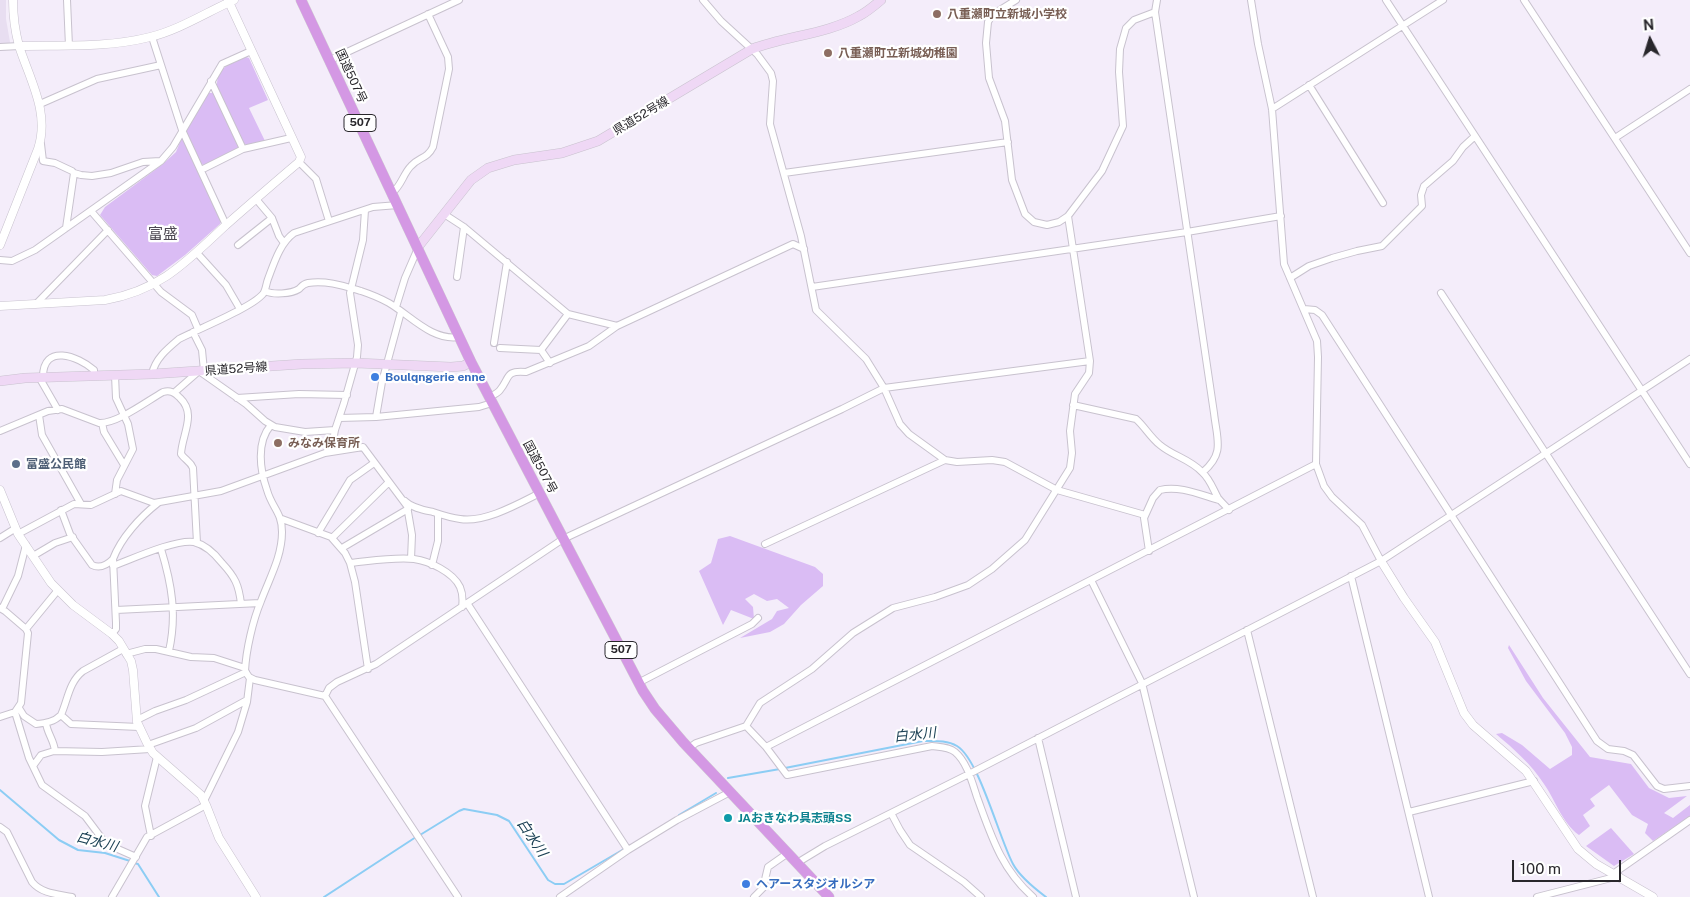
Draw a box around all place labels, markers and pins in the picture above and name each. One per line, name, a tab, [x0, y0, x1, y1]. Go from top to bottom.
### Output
place label: 八重瀬町立新城小学校	[947, 7, 1067, 21]
marker: 八重瀬町立新城小学校	[931, 8, 943, 20]
place label: 八重瀬町立新城幼稚園	[838, 46, 958, 60]
marker: 八重瀬町立新城幼稚園	[822, 47, 834, 59]
place label: Boulqngerie enne	[385, 370, 486, 384]
marker: Boulqngerie enne	[369, 371, 381, 383]
place label: みなみ保育所	[288, 436, 360, 450]
marker: みなみ保育所	[272, 437, 284, 449]
place label: 富盛公民館	[26, 457, 86, 471]
marker: 富盛公民館	[10, 458, 22, 470]
place label: JAおきなわ具志頭SS	[738, 811, 852, 825]
marker: JAおきなわ具志頭SS	[722, 812, 734, 824]
place label: ヘアースタジオルシア	[756, 877, 875, 891]
marker: ヘアースタジオルシア	[740, 878, 752, 890]

